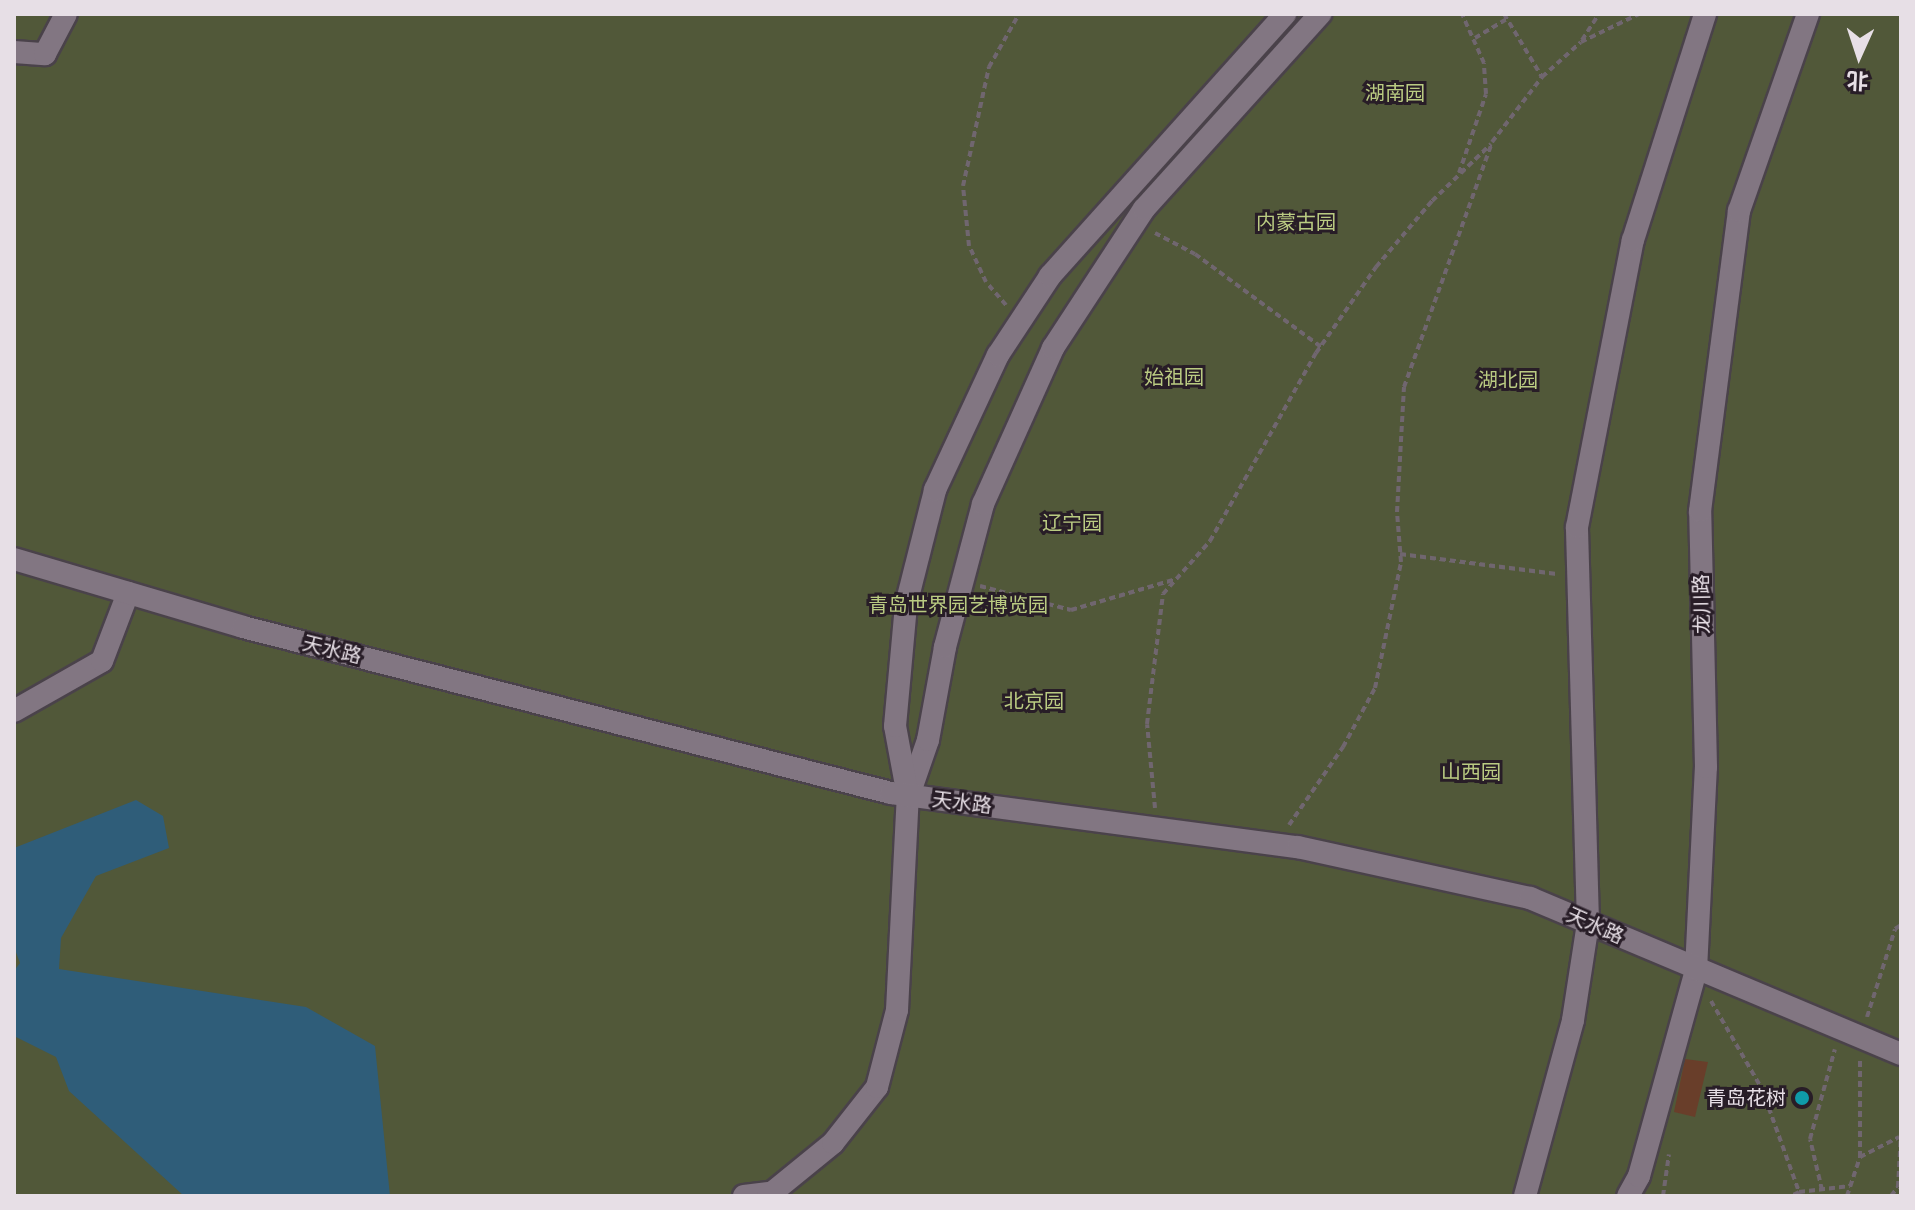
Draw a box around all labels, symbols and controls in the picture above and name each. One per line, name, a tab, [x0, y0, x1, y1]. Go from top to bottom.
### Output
north arrow	[1819, 16, 1899, 96]
text: 北	[1846, 66, 1869, 95]
park label: 湖南园	[1365, 81, 1425, 105]
park label: 内蒙古园	[1256, 210, 1336, 234]
park label: 始祖园	[1144, 365, 1204, 389]
park label: 湖北园	[1478, 368, 1538, 392]
park label: 辽宁园	[1042, 511, 1102, 535]
street label: 龙川路	[1689, 574, 1715, 634]
park label: 青岛世界园艺博览园	[868, 593, 1048, 617]
street label: 天水路	[300, 631, 364, 669]
park label: 北京园	[1004, 689, 1064, 713]
park label: 山西园	[1441, 760, 1501, 784]
street label: 天水路	[931, 787, 993, 819]
street label: 天水路	[1563, 903, 1627, 949]
place label: 青岛花树	[1706, 1086, 1786, 1110]
marker: 青岛花树	[1793, 1089, 1811, 1107]

